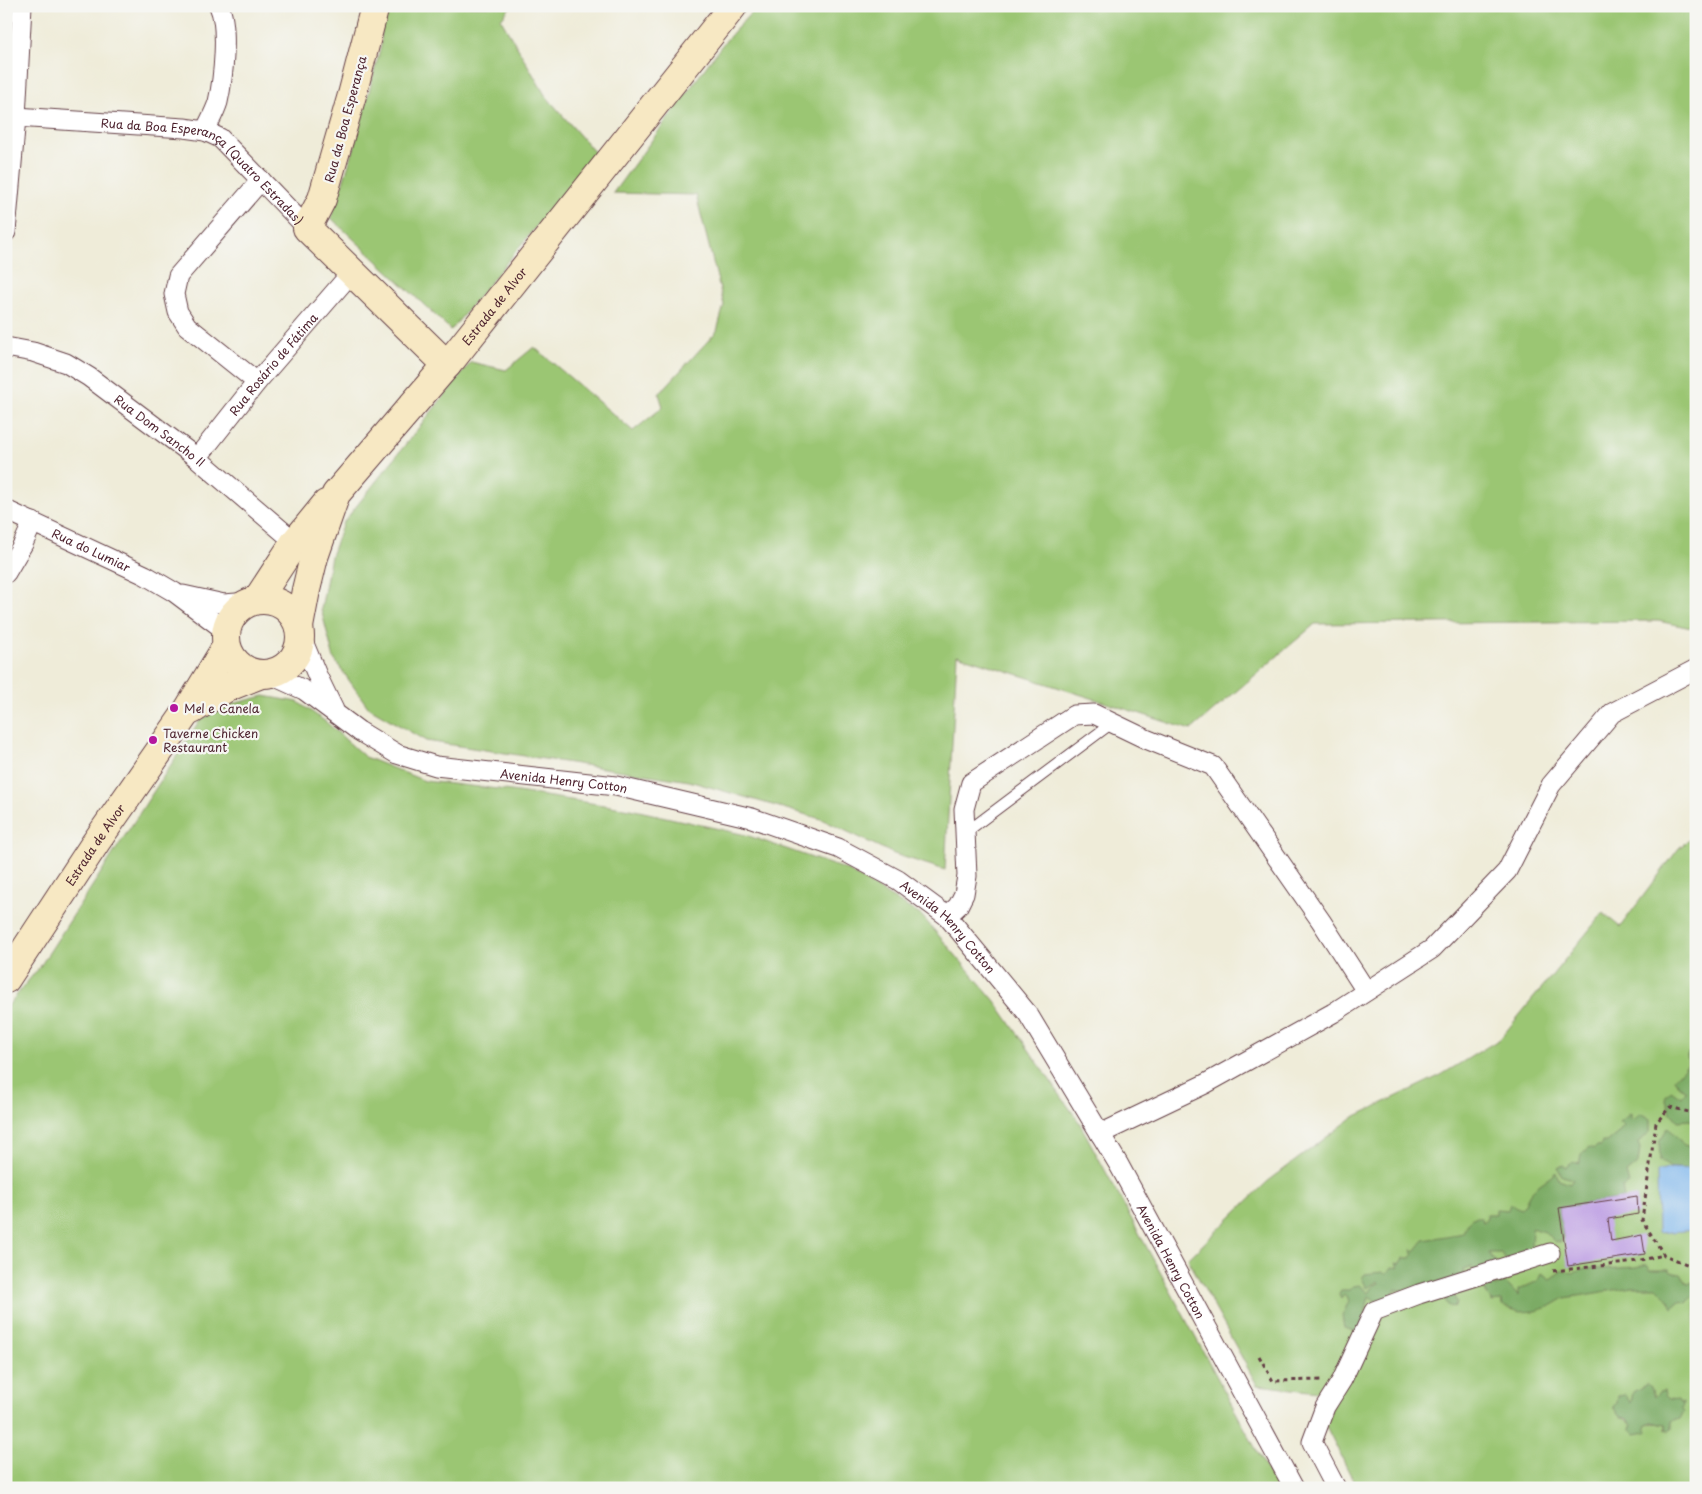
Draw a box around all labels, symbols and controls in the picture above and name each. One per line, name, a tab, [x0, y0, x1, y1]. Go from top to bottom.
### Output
street label: Rua da Boa Esperança	[319, 53, 371, 184]
street label: Rua da Boa Esperança (Quatro Estradas)	[100, 114, 308, 228]
street label: Estrada de Alvor	[457, 263, 531, 349]
street label: Rua Rosário de Fátima	[225, 309, 322, 419]
street label: Rua Dom Sancho II	[111, 390, 210, 471]
street label: Rua do Lumiar	[49, 524, 134, 576]
place label: Mel e Canela	[184, 699, 260, 717]
marker: Mel e Canela	[168, 702, 180, 714]
place label: Taverne Chicken Restaurant	[163, 724, 258, 756]
marker: Taverne Chicken Restaurant	[147, 734, 159, 746]
street label: Avenida Henry Cotton	[499, 764, 629, 797]
street label: Estrada de Alvor	[61, 800, 129, 889]
street label: Avenida Henry Cotton	[897, 876, 1000, 977]
street label: Avenida Henry Cotton	[1133, 1201, 1210, 1322]

